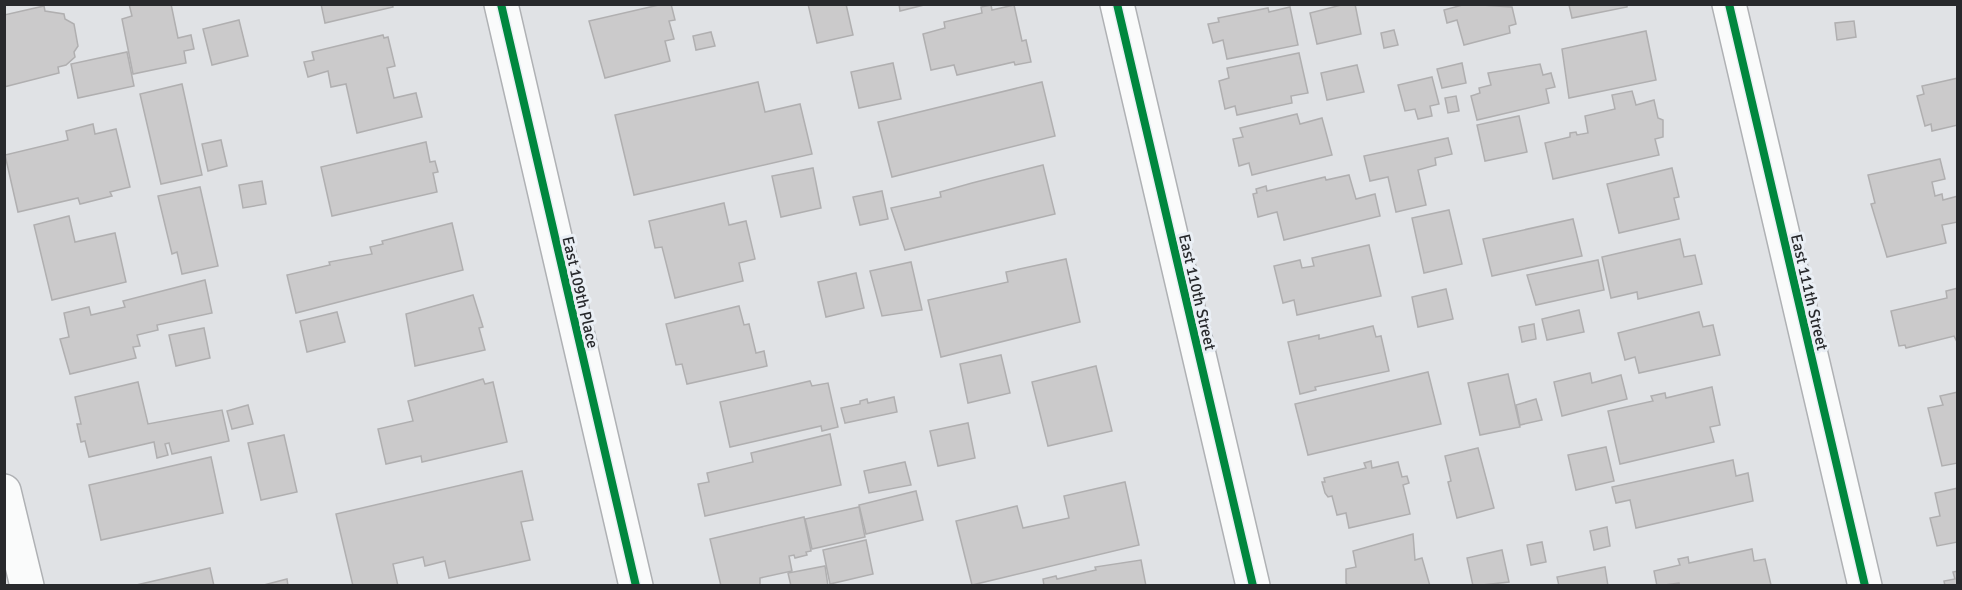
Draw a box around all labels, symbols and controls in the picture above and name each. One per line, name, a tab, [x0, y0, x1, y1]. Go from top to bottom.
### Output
street label: East 110th Street	[1174, 232, 1220, 353]
street label: East 111th Street	[1786, 232, 1832, 353]
street label: East 109th Place	[557, 234, 603, 350]

